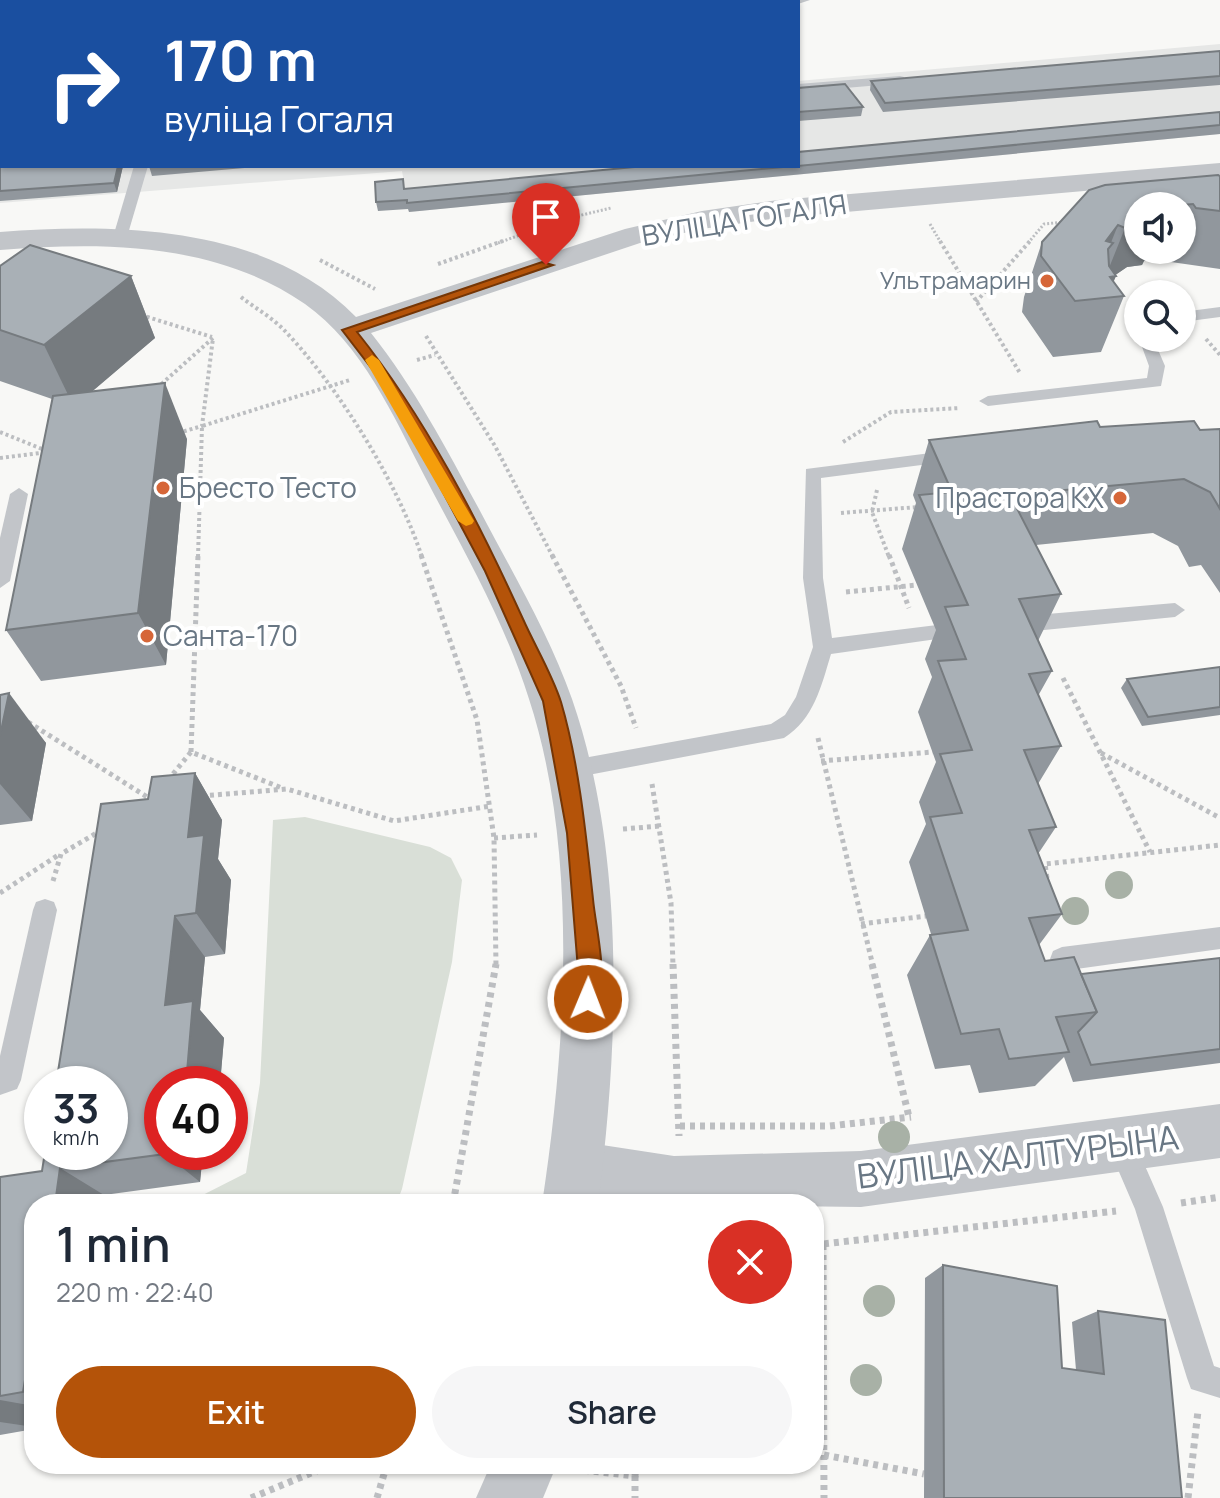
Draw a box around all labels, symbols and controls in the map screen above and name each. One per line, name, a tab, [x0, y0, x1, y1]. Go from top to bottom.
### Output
text: 170 m	[164, 21, 317, 98]
icon: right	[32, 32, 136, 136]
text: вуліца Гогаля	[164, 94, 394, 143]
pin	[512, 183, 580, 265]
street label: ВУЛІЦА ГОГАЛЯ	[639, 184, 849, 254]
map controls	[1124, 192, 1196, 352]
button: sound	[1124, 192, 1196, 264]
icon: arrive	[524, 195, 568, 239]
place label: Ультрамарин	[880, 263, 1031, 296]
marker: Ультрамарин	[1038, 272, 1056, 290]
button: search	[1124, 280, 1196, 352]
place label: Бресто Тесто	[179, 468, 357, 506]
place label: Прастора КХ	[936, 478, 1104, 516]
marker: Бресто Тесто	[154, 479, 172, 497]
marker: Прастора КХ	[1111, 489, 1129, 507]
place label: Санта-170	[163, 616, 298, 654]
marker: Санта-170	[138, 627, 156, 645]
position arrow	[546, 957, 630, 1041]
speed limit sign: 40	[144, 1066, 248, 1170]
text: 33	[53, 1080, 99, 1135]
street label: ВУЛІЦА ХАЛТУРЫНА	[854, 1113, 1181, 1199]
text: km/h	[53, 1124, 99, 1151]
text: 1 min	[56, 1211, 170, 1276]
button: close	[708, 1220, 792, 1304]
text: 220 m · 22:40	[56, 1274, 214, 1310]
button: Exit	[56, 1366, 416, 1458]
button: Share	[432, 1366, 792, 1458]

